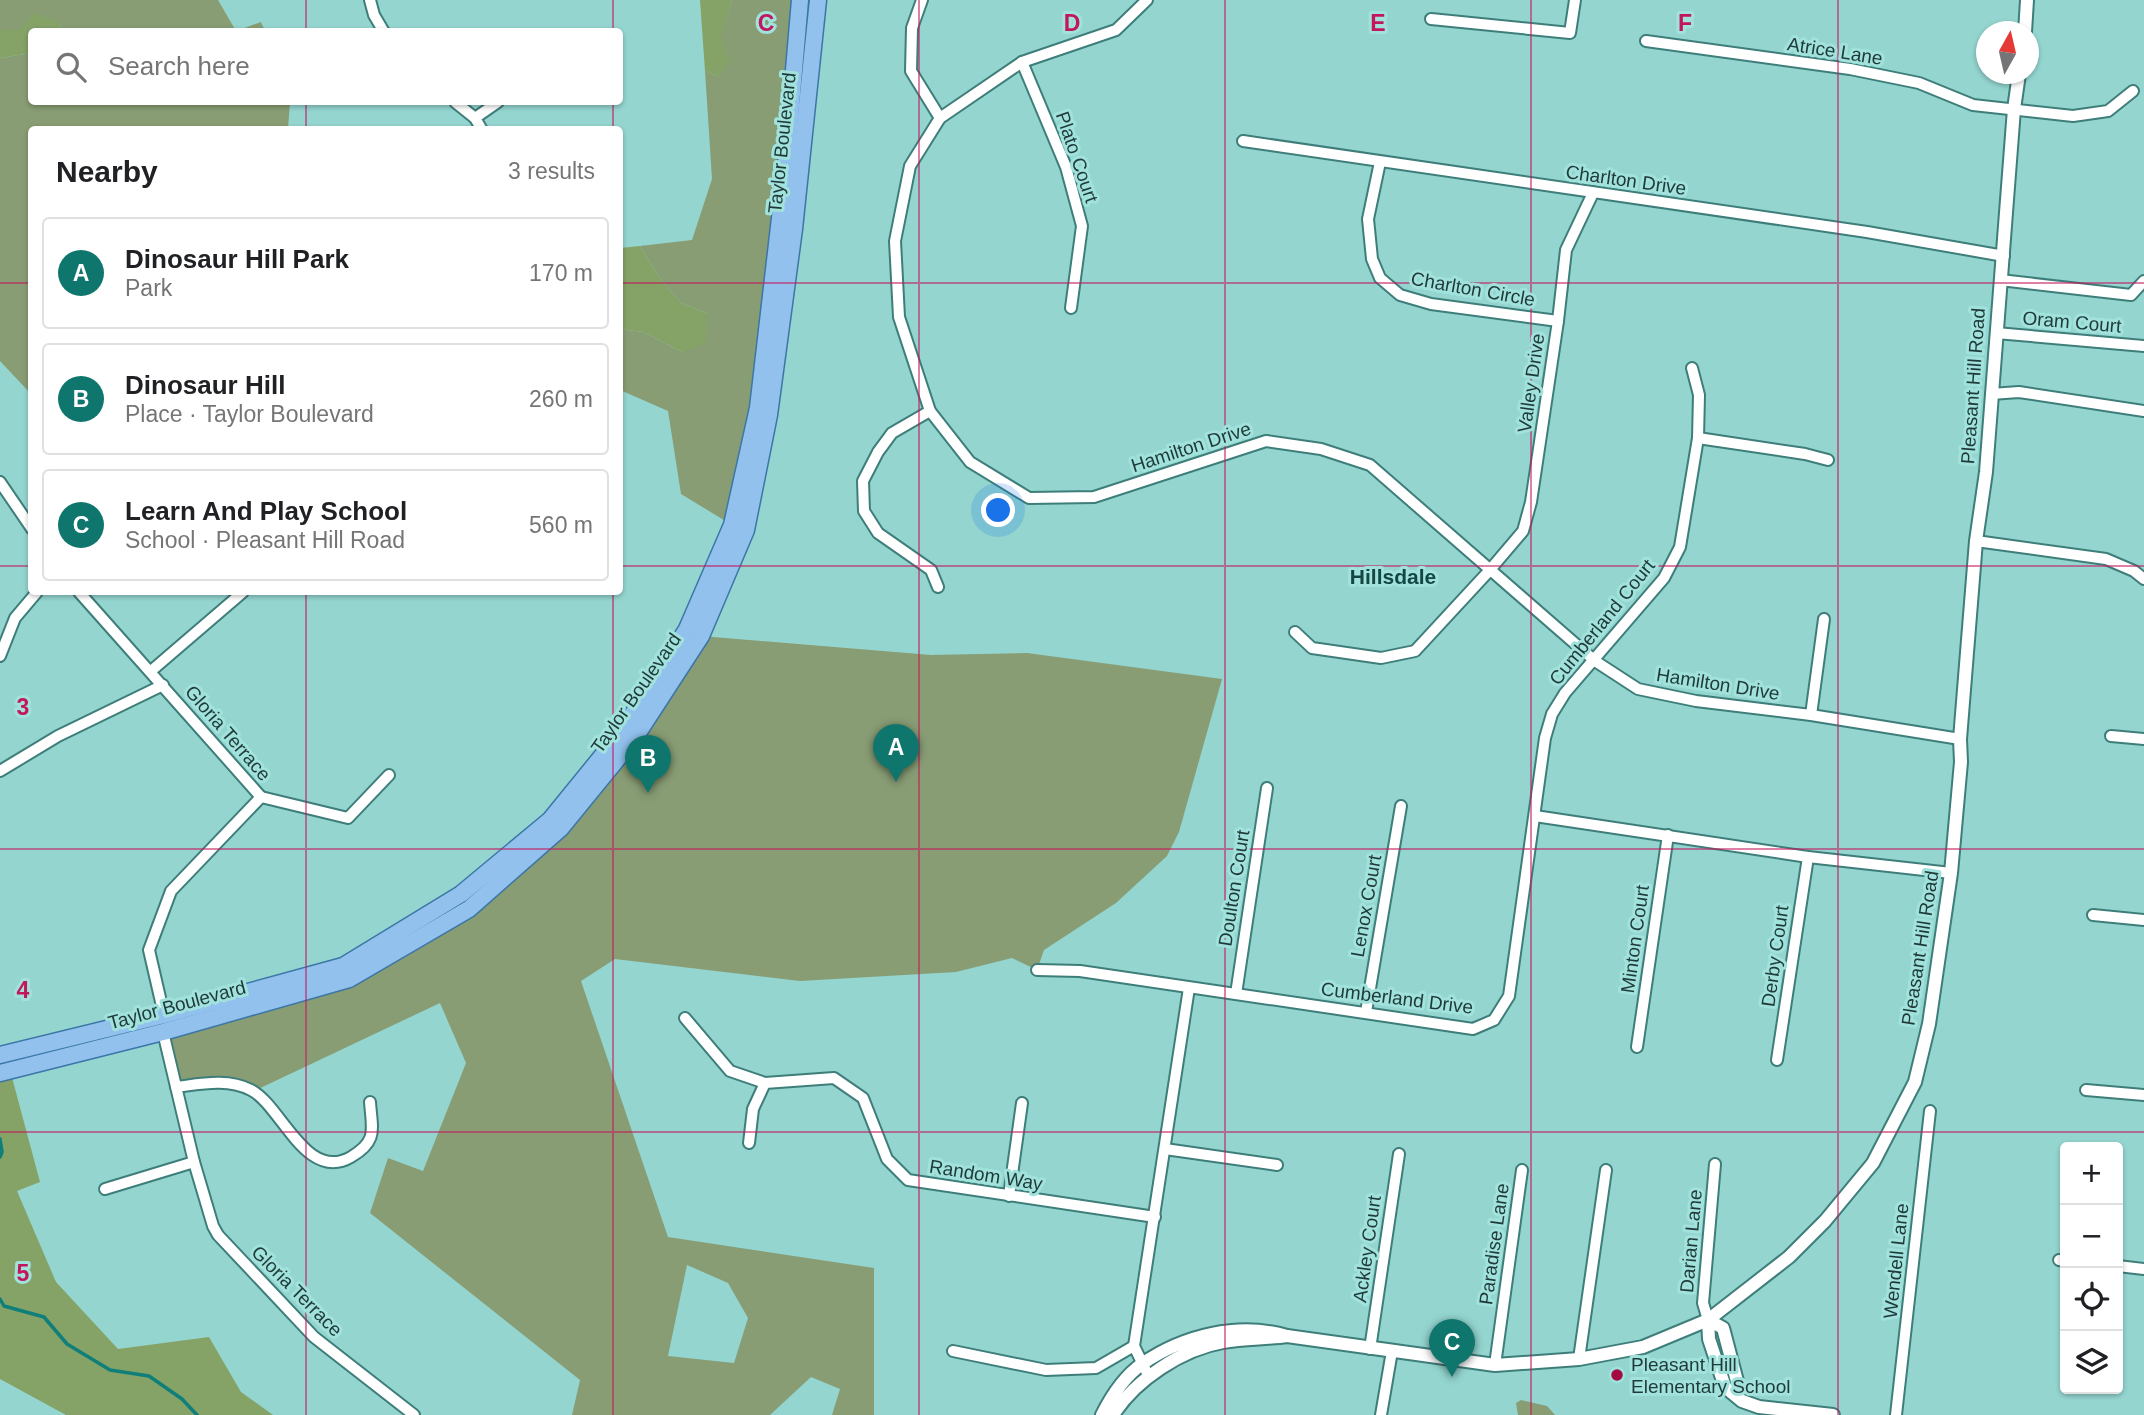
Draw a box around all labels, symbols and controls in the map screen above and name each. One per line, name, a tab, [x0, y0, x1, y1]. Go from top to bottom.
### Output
text: C	[758, 10, 774, 36]
text: D	[1064, 10, 1080, 36]
text: E	[1370, 10, 1386, 36]
text: F	[1678, 10, 1692, 36]
north arrow	[1976, 21, 2039, 84]
search box	[28, 28, 623, 105]
street label: Atrice Lane	[1786, 33, 1884, 69]
icon: search	[52, 48, 90, 86]
text: Search here	[108, 51, 250, 81]
street label: Taylor Boulevard	[764, 72, 800, 214]
street label: Plato Court	[1052, 109, 1103, 206]
text: Nearby	[56, 155, 158, 188]
text: 3 results	[508, 158, 595, 184]
street label: Charlton Drive	[1564, 161, 1688, 199]
text: Dinosaur Hill Park	[125, 244, 349, 274]
text: A	[73, 260, 89, 286]
text: 170 m	[529, 260, 593, 286]
street label: Charlton Circle	[1409, 268, 1537, 310]
text: Park	[125, 275, 172, 301]
street label: Pleasant Hill Road	[1957, 307, 1989, 465]
street label: Oram Court	[2022, 307, 2123, 337]
street label: Valley Drive	[1514, 332, 1548, 434]
text: Dinosaur Hill	[125, 370, 285, 400]
text: B	[73, 386, 89, 412]
text: 260 m	[529, 386, 593, 412]
text: Place · Taylor Boulevard	[125, 401, 374, 427]
street label: Hamilton Drive	[1129, 418, 1253, 476]
your location	[981, 493, 1015, 527]
text: Learn And Play School	[125, 496, 407, 526]
text: C	[73, 512, 89, 538]
text: 560 m	[529, 512, 593, 538]
text: School · Pleasant Hill Road	[125, 527, 405, 553]
street label: Cumberland Court	[1545, 555, 1659, 689]
district label: Hillsdale	[1350, 565, 1436, 588]
street label: Taylor Boulevard	[586, 628, 686, 758]
street label: Hamilton Drive	[1655, 664, 1781, 704]
street label: Gloria Terrace	[181, 681, 275, 785]
text: 3	[17, 694, 29, 720]
pin: A	[873, 724, 919, 782]
pin: B	[625, 735, 671, 793]
street label: Doulton Court	[1214, 828, 1254, 948]
street label: Lenox Court	[1347, 853, 1385, 959]
street label: Pleasant Hill Road	[1897, 869, 1943, 1027]
street label: Minton Court	[1617, 883, 1653, 994]
street label: Derby Court	[1757, 903, 1793, 1008]
text: 4	[17, 977, 30, 1003]
street label: Taylor Boulevard	[106, 977, 248, 1033]
street label: Cumberland Drive	[1320, 978, 1474, 1018]
map controls	[2060, 1142, 2123, 1394]
button: +	[2060, 1142, 2123, 1205]
street label: Random Way	[928, 1156, 1045, 1194]
street label: Paradise Lane	[1475, 1182, 1513, 1306]
street label: Darian Lane	[1676, 1189, 1706, 1293]
street label: Ackley Court	[1349, 1193, 1385, 1304]
street label: Wendell Lane	[1880, 1202, 1912, 1320]
button: −	[2060, 1205, 2123, 1268]
street label: Gloria Terrace	[248, 1242, 346, 1340]
text: 5	[17, 1260, 30, 1286]
button: locate	[2060, 1268, 2123, 1331]
pin: C	[1429, 1319, 1475, 1377]
button: layers	[2060, 1331, 2123, 1394]
place label: Pleasant Hill Elementary School	[1631, 1354, 1790, 1397]
marker: Pleasant Hill Elementary School	[1609, 1367, 1625, 1383]

